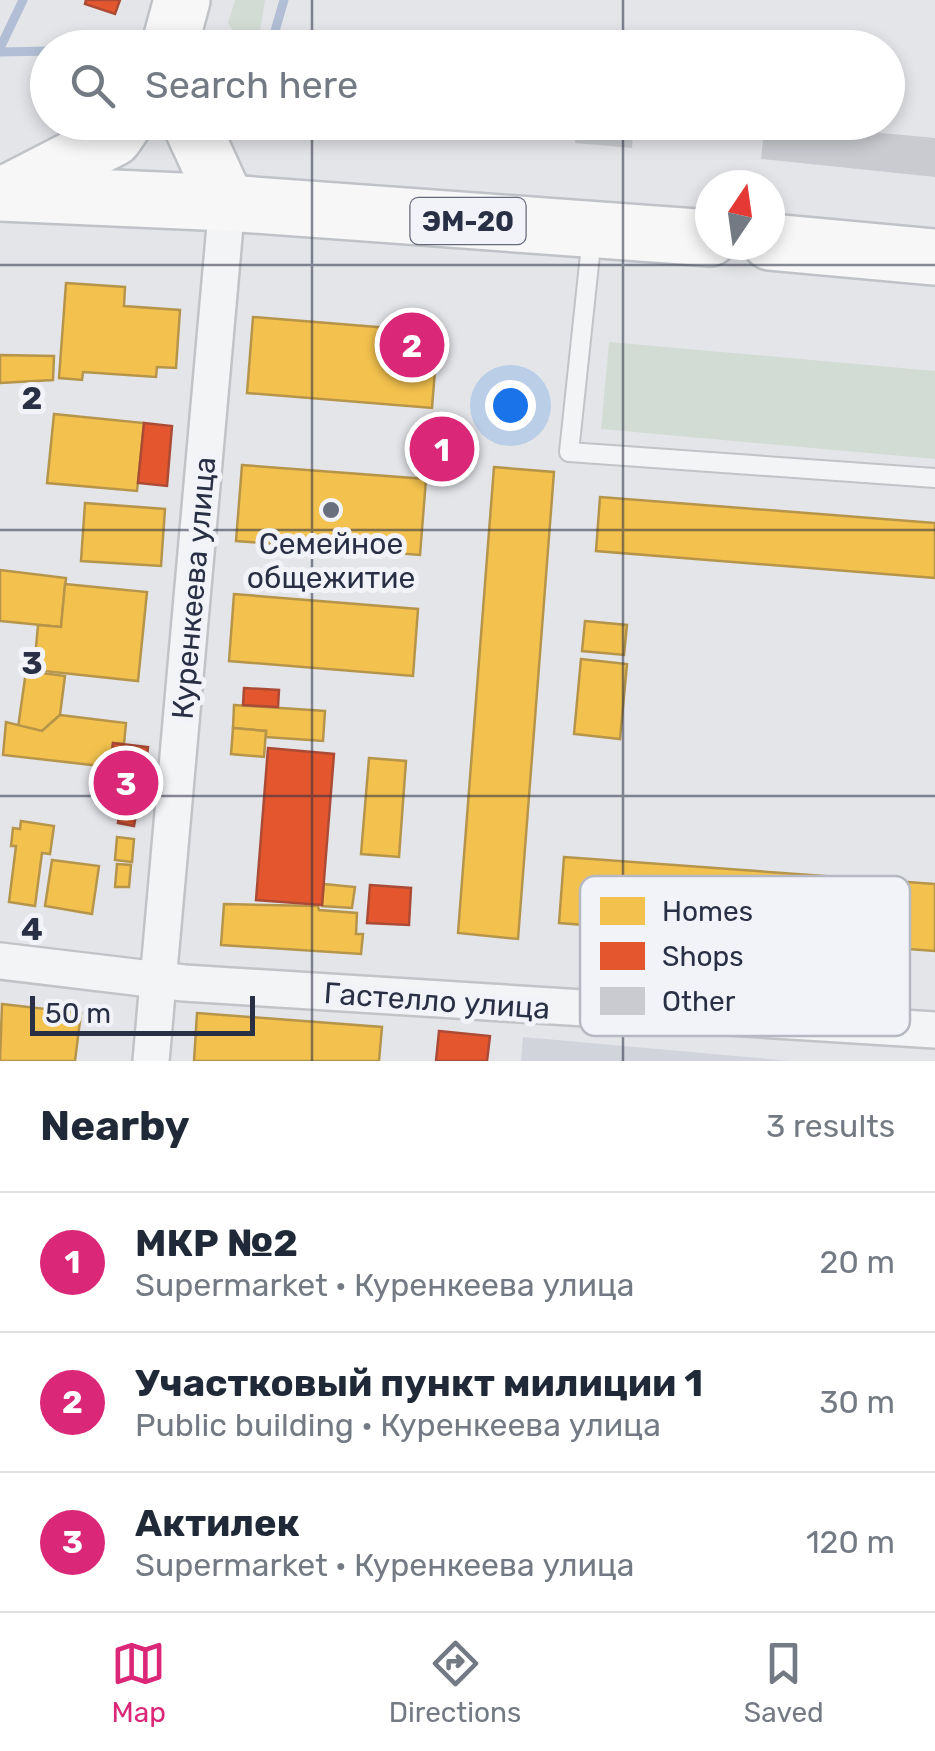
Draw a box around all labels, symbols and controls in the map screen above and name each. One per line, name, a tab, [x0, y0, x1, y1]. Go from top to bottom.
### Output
search box	[30, 30, 905, 140]
icon: search	[65, 58, 120, 113]
text: Search here	[145, 62, 358, 108]
north arrow	[695, 170, 785, 260]
road number: ЭМ-20	[410, 198, 526, 244]
pin: 2	[380, 308, 444, 382]
text: 2	[22, 379, 42, 417]
your location	[485, 380, 536, 431]
pin: 1	[410, 412, 474, 486]
street label: Куренкеева улица	[165, 455, 223, 721]
marker: Семейное общежитие	[320, 499, 342, 521]
place label: Семейное общежитие	[247, 526, 415, 596]
text: 3	[21, 644, 43, 682]
pin: 3	[94, 746, 158, 820]
legend	[580, 876, 910, 1036]
text: Homes	[662, 895, 753, 928]
text: 4	[21, 910, 43, 948]
text: Shops	[662, 940, 744, 973]
street label: Гастелло улица	[323, 975, 551, 1027]
text: Other	[662, 985, 736, 1018]
scale bar	[30, 991, 255, 1036]
text: 50 m	[45, 997, 111, 1030]
text: Nearby	[40, 1101, 190, 1151]
text: 3 results	[766, 1107, 895, 1145]
text: МКР №2	[135, 1220, 298, 1266]
text: 1	[65, 1243, 80, 1281]
text: 20 m	[820, 1243, 895, 1281]
text: Supermarket · Куренкеева улица	[135, 1266, 634, 1304]
text: Участковый пункт милиции 1	[135, 1360, 703, 1406]
text: 2	[62, 1383, 83, 1421]
text: 30 m	[819, 1383, 895, 1421]
text: Public building · Куренкеева улица	[135, 1406, 661, 1444]
text: Актилек	[135, 1500, 300, 1546]
text: 3	[62, 1523, 83, 1561]
text: 120 m	[806, 1523, 895, 1561]
text: Supermarket · Куренкеева улица	[135, 1546, 634, 1584]
tab: Map	[111, 1636, 166, 1729]
tab: Directions	[389, 1636, 521, 1729]
tab: Saved	[744, 1636, 824, 1729]

